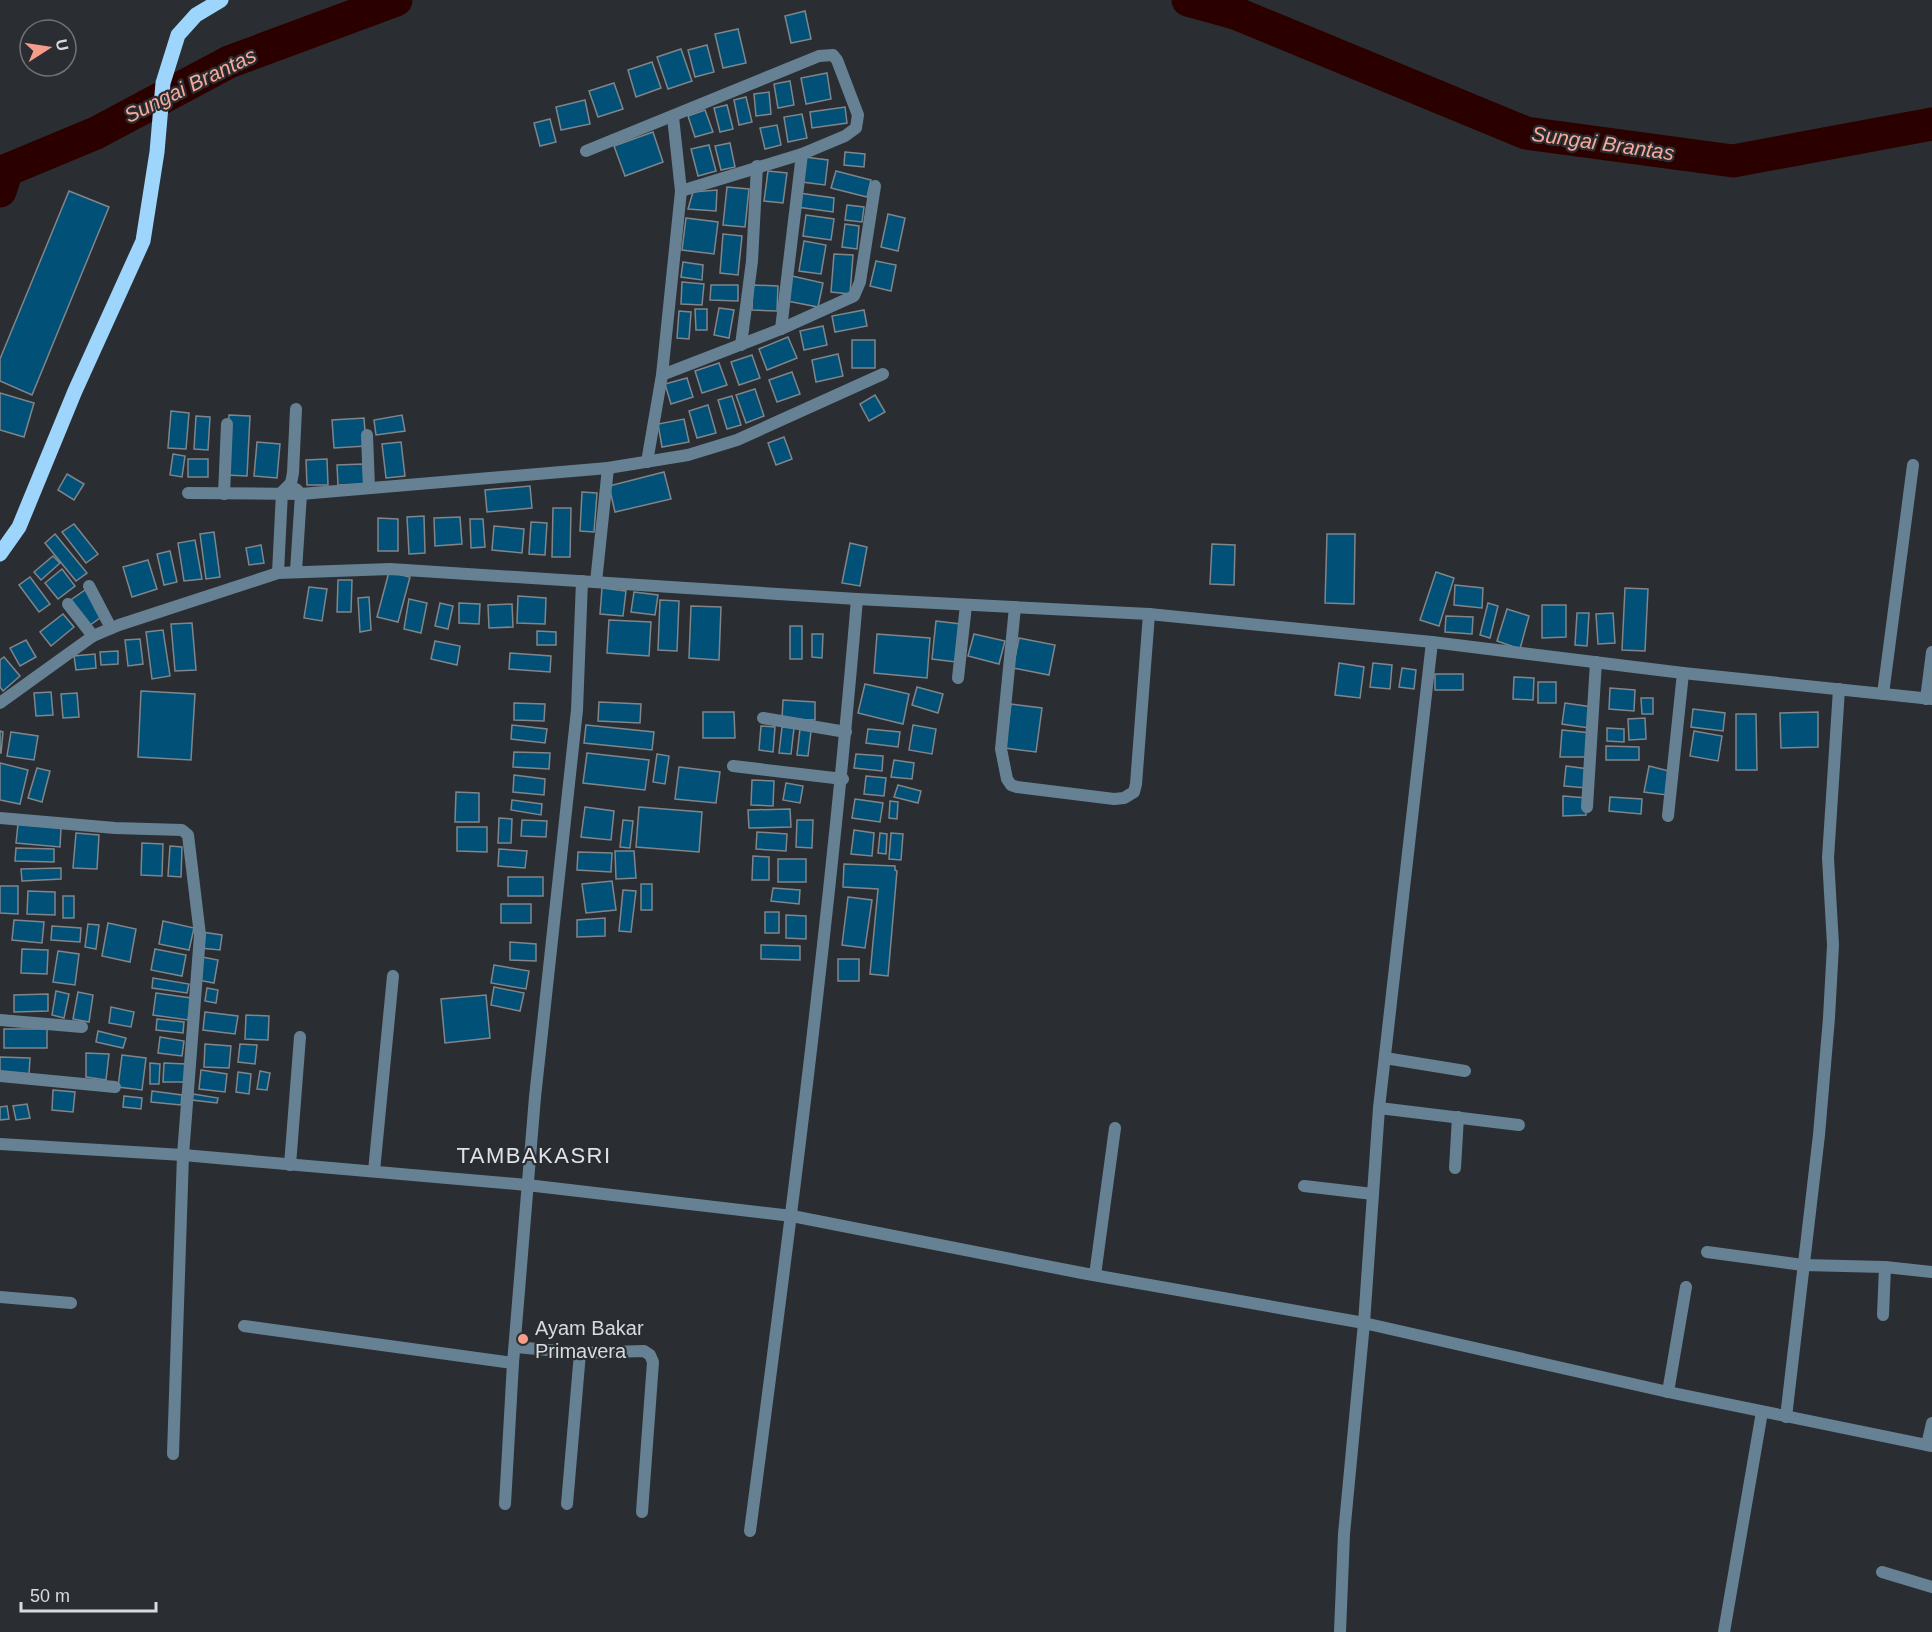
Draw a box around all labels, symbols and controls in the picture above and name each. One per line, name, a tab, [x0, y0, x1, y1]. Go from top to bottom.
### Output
north arrow	[18, 18, 78, 78]
text: U	[53, 38, 72, 52]
water label: Sungai Brantas	[120, 43, 260, 127]
water label: Sungai Brantas	[1530, 122, 1676, 164]
district label: TAMBAKASRI	[456, 1143, 612, 1168]
place label: Ayam Bakar Primavera	[535, 1317, 644, 1362]
marker: Ayam Bakar Primavera	[516, 1332, 530, 1346]
scale bar	[21, 1575, 156, 1613]
text: 50 m	[30, 1586, 70, 1606]

